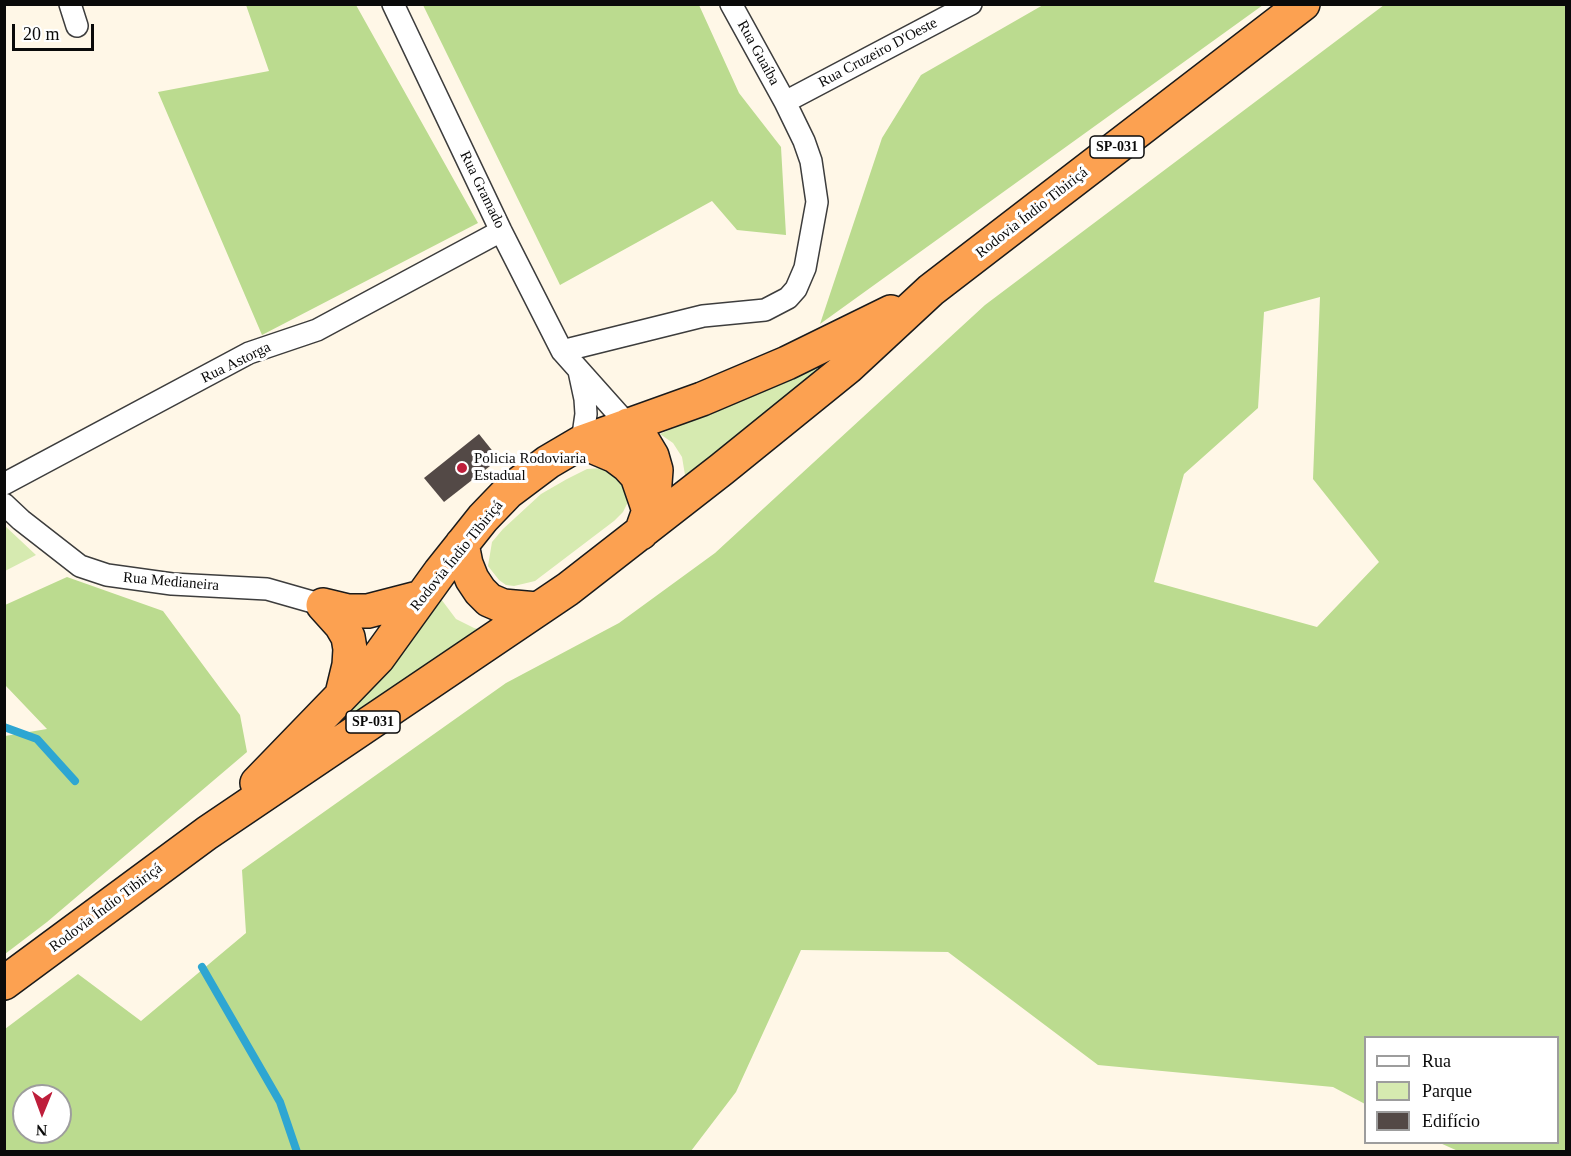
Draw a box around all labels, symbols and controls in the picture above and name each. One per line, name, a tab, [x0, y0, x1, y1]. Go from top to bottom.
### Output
scale bar	[15, 12, 98, 50]
street label: Rua Cruzeiro D'Oeste	[816, 14, 940, 92]
street label: Rua Guaíba	[733, 17, 783, 89]
text: 20 m	[23, 24, 60, 44]
road number: SP-031	[1090, 136, 1144, 158]
street label: Rua Gramado	[456, 148, 508, 232]
street label: Rodovia Índio Tibiriçá	[973, 164, 1091, 262]
street label: Rua Astorga	[198, 338, 274, 388]
place label: Policia Rodoviaria Estadual	[474, 450, 586, 485]
marker: Policia Rodoviaria Estadual	[455, 461, 469, 475]
street label: Rodovia Índio Tibiriçá	[407, 497, 507, 615]
street label: Rua Medianeira	[122, 569, 220, 595]
road number: SP-031	[346, 711, 400, 733]
street label: Rodovia Índio Tibiriçá	[46, 860, 166, 956]
legend	[1364, 1036, 1559, 1144]
text: Rua	[1422, 1051, 1451, 1071]
text: Parque	[1422, 1081, 1472, 1101]
north arrow	[12, 1084, 72, 1144]
text: Edifício	[1422, 1111, 1480, 1131]
text: N	[36, 1122, 48, 1139]

